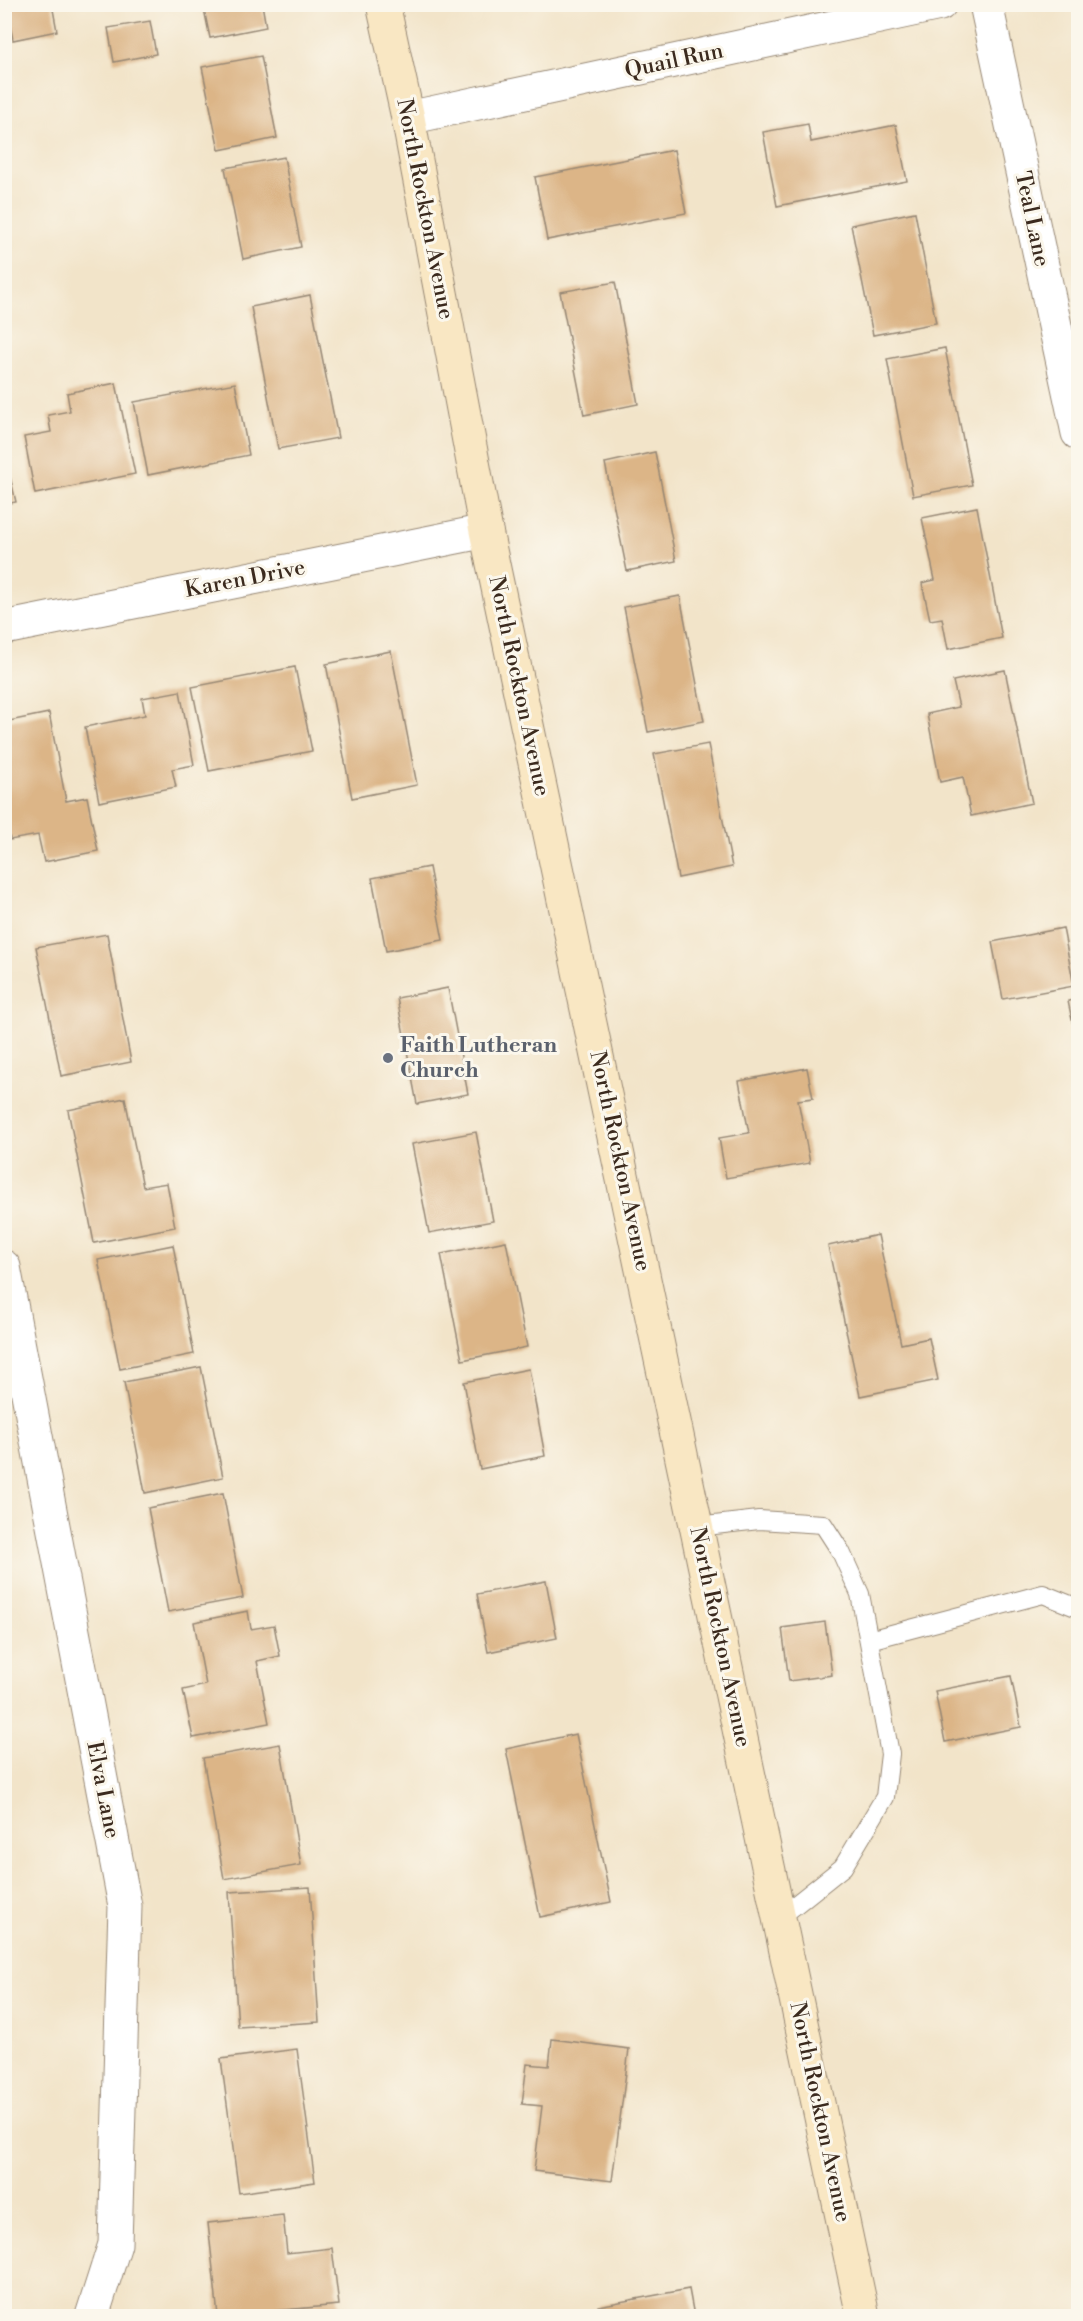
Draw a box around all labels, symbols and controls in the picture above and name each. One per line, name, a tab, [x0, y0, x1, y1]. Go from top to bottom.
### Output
street label: Quail Run	[622, 37, 726, 85]
street label: North Rockton Avenue	[390, 96, 460, 322]
street label: Teal Lane	[1009, 169, 1055, 269]
street label: Karen Drive	[182, 554, 308, 604]
street label: North Rockton Avenue	[482, 573, 556, 799]
place label: Faith Lutheran Church	[400, 1032, 557, 1084]
street label: North Rockton Avenue	[583, 1048, 657, 1274]
marker: Faith Lutheran Church	[381, 1051, 395, 1065]
street label: North Rockton Avenue	[683, 1524, 757, 1750]
street label: Elva Lane	[80, 1739, 126, 1841]
street label: North Rockton Avenue	[783, 1999, 857, 2225]

